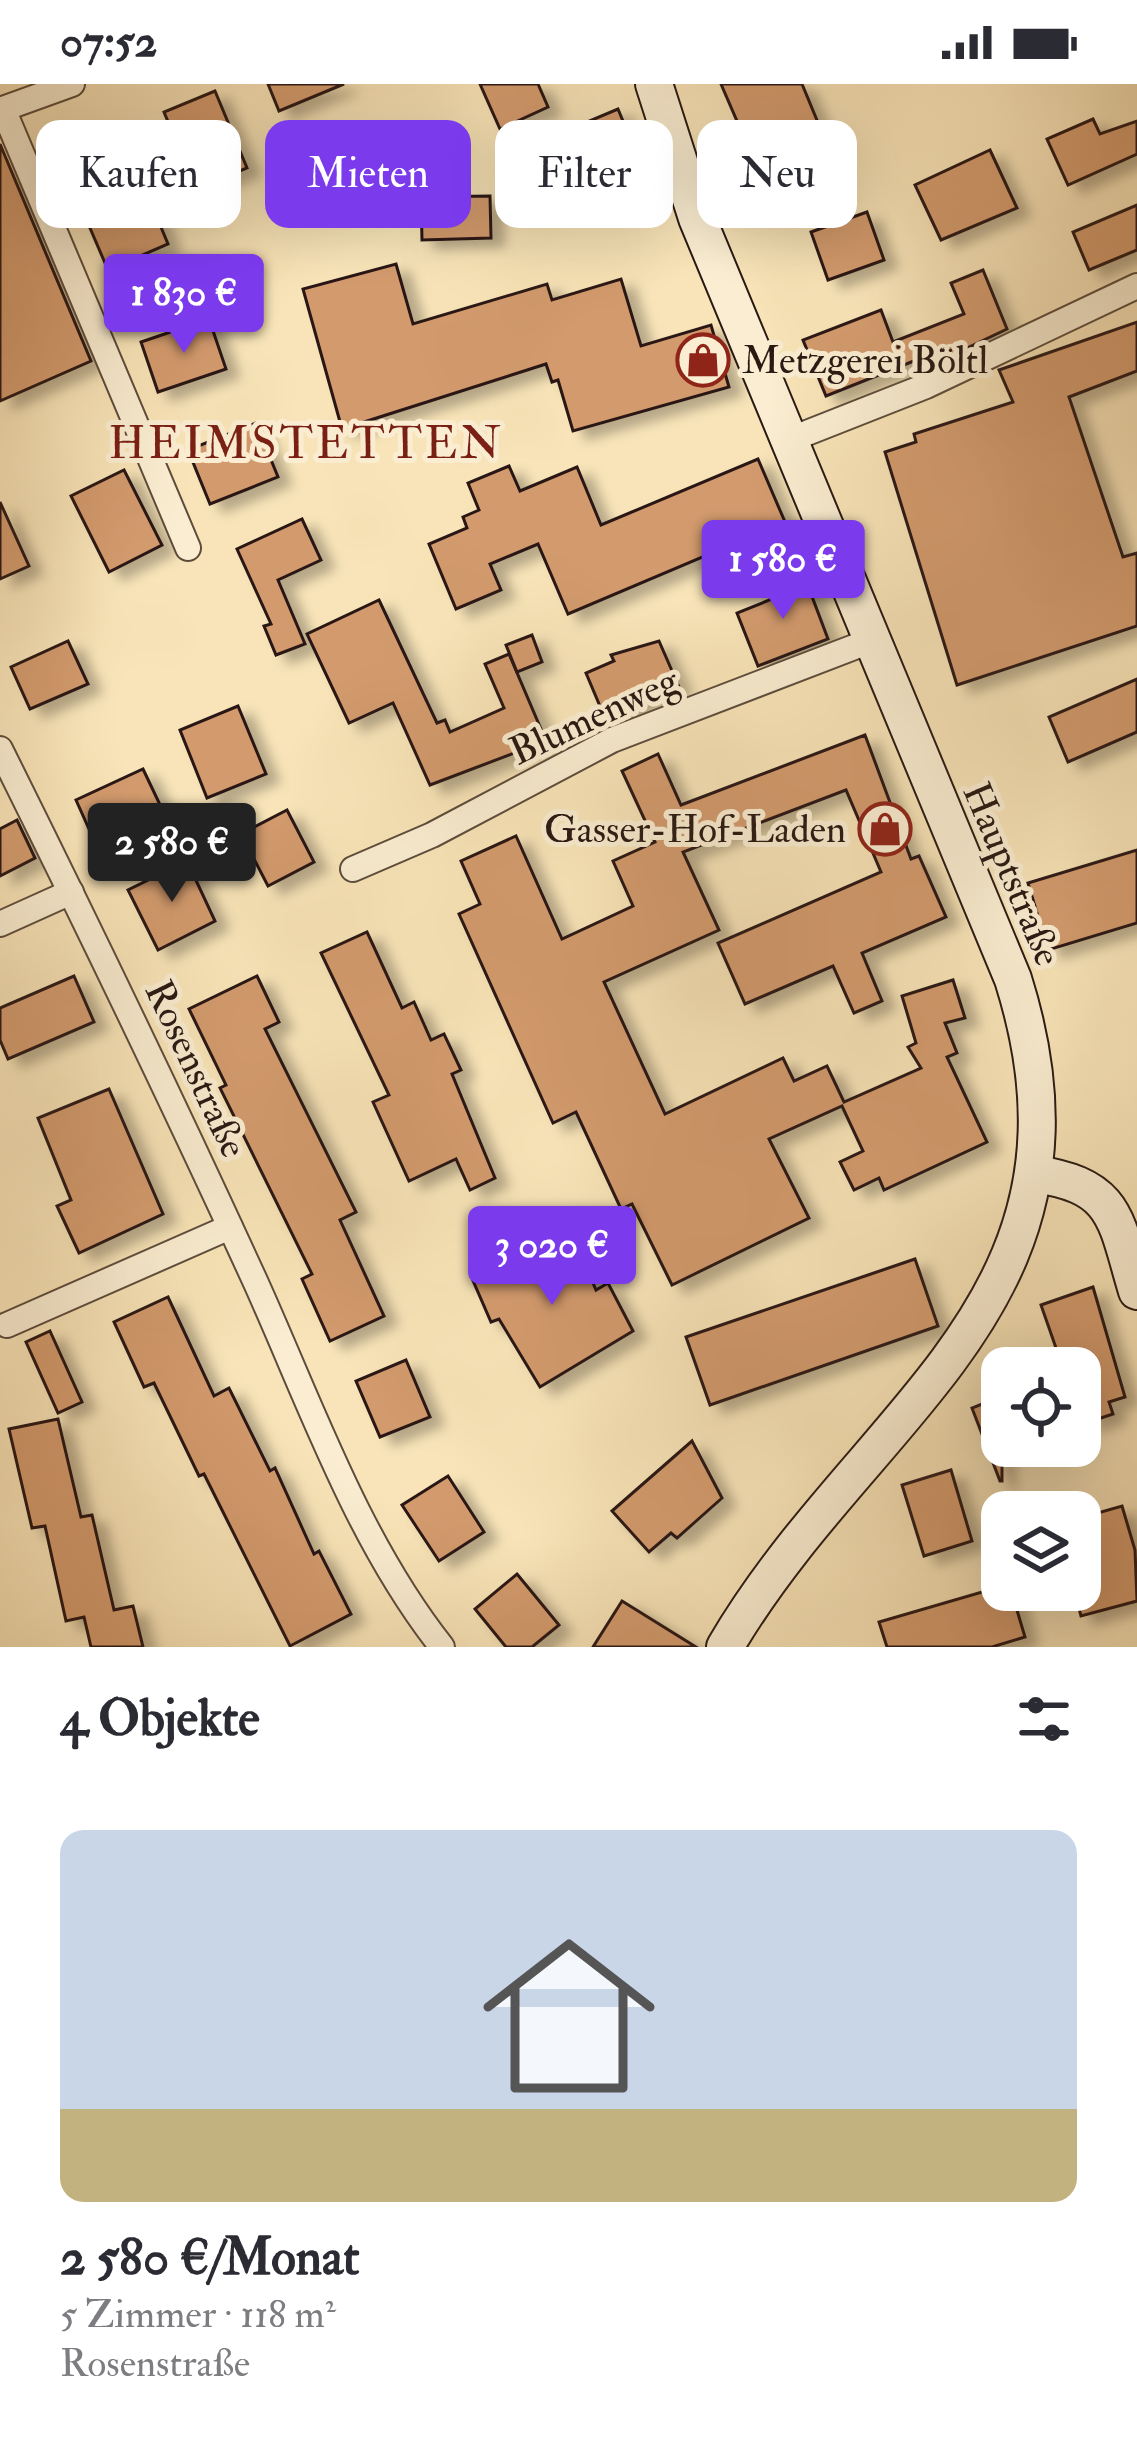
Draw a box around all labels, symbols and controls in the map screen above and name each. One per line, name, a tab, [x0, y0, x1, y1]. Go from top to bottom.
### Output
text: 07:52	[60, 14, 157, 70]
chip: Kaufen	[36, 120, 241, 228]
chip: Mieten	[265, 120, 471, 228]
chip: Filter	[495, 120, 673, 228]
chip: Neu	[697, 120, 857, 228]
pin: 1 830 €	[73, 254, 295, 356]
text: 1 830 €	[131, 268, 237, 317]
shop icon: Metzgerei Böltl	[675, 332, 731, 388]
place label: Metzgerei Böltl	[742, 336, 988, 385]
district label: HEIMSTETTEN	[108, 416, 504, 472]
pin: 1 580 €	[672, 520, 894, 622]
text: 1 580 €	[729, 534, 837, 583]
street label: Blumenweg	[502, 655, 687, 776]
street label: Hauptstraße	[951, 775, 1073, 973]
shop icon: Gasser-Hof-Laden	[857, 801, 913, 857]
pin: 2 580 €	[61, 803, 283, 905]
place label: Gasser-Hof-Laden	[544, 805, 846, 854]
text: 2 580 €	[115, 817, 229, 866]
street label: Rosenstraße	[134, 973, 258, 1165]
pin: 3 020 €	[441, 1206, 663, 1308]
text: 3 020 €	[495, 1220, 609, 1269]
map controls	[981, 1347, 1101, 1611]
button: locate	[981, 1347, 1101, 1467]
button: layers	[981, 1491, 1101, 1611]
icon: filters	[1011, 1686, 1077, 1752]
text: 4 Objekte	[60, 1687, 260, 1751]
icon: home	[461, 1908, 677, 2124]
text: 2 580 €/Monat	[60, 2226, 360, 2290]
text: 5 Zimmer · 118 m²	[60, 2290, 336, 2339]
text: Rosenstraße	[60, 2339, 250, 2388]

